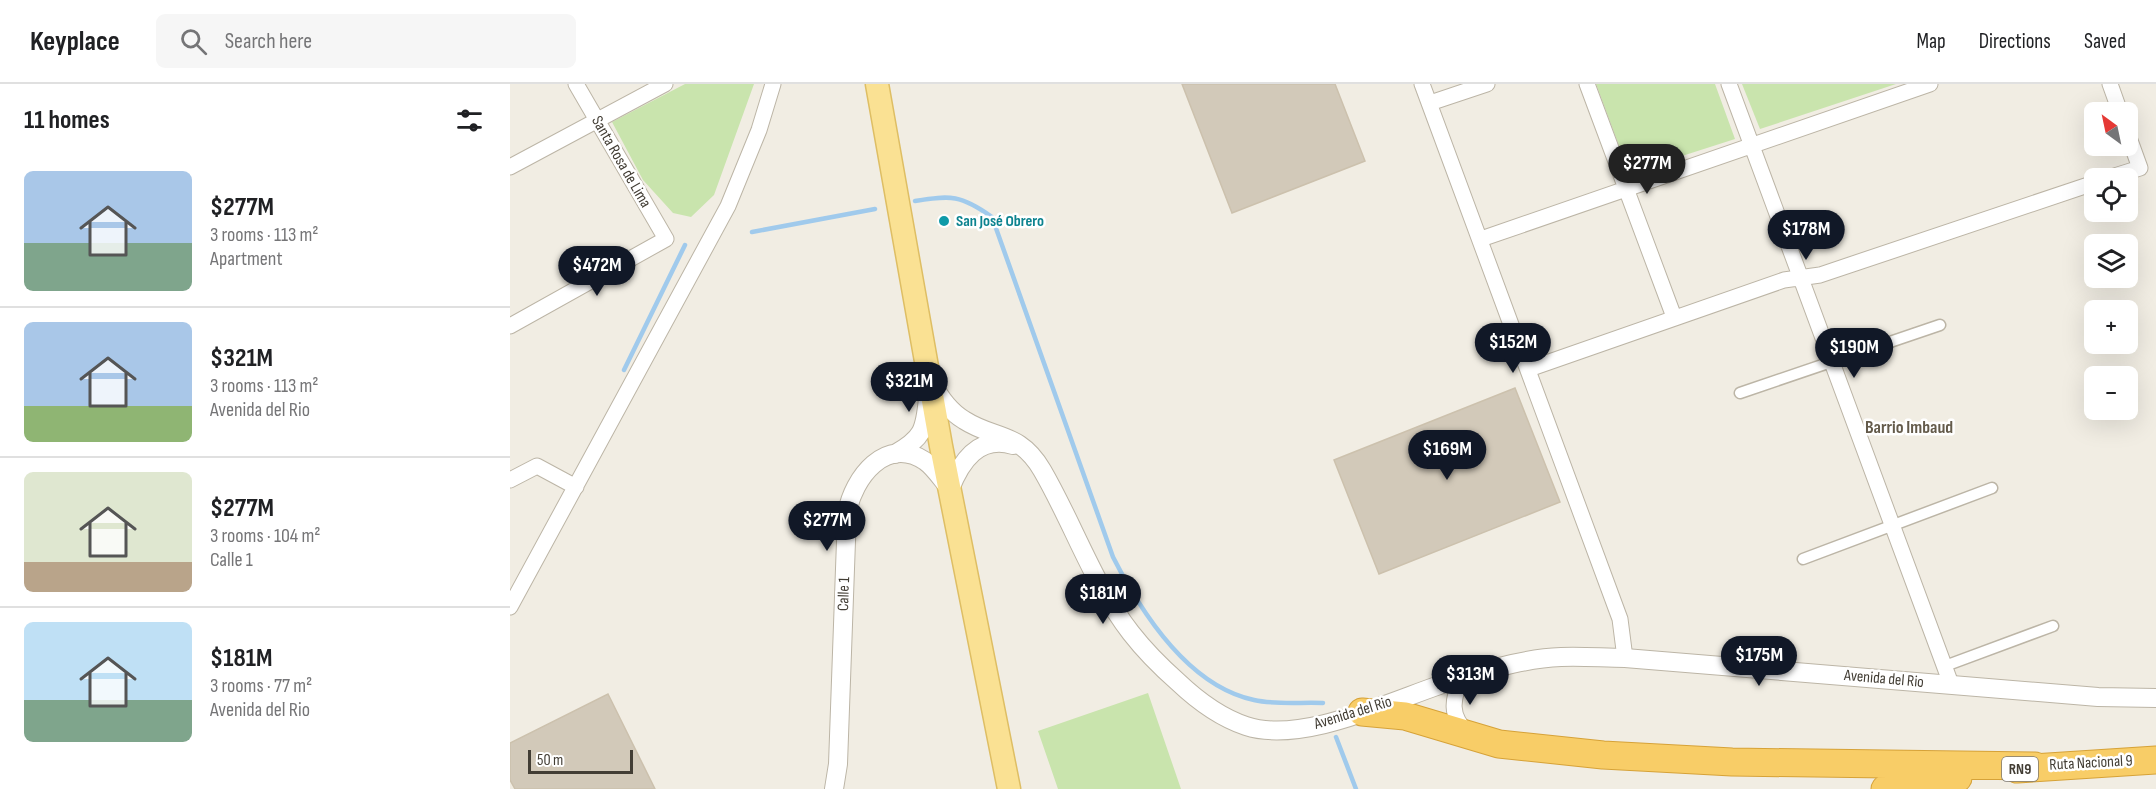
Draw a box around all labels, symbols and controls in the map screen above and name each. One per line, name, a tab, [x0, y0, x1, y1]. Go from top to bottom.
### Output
search box	[156, 14, 576, 68]
text: Keyplace	[30, 25, 120, 58]
icon: search	[177, 25, 210, 58]
text: Search here	[225, 28, 312, 55]
text: Map	[1916, 29, 1946, 54]
text: Directions	[1979, 29, 2051, 54]
text: Saved	[2084, 29, 2126, 54]
north arrow	[2084, 102, 2138, 156]
map controls	[2084, 102, 2138, 420]
icon: filters	[453, 104, 486, 137]
text: 11 homes	[24, 105, 110, 136]
street label: Santa Rosa de Lima	[587, 113, 655, 211]
pin: $277M	[1605, 144, 1689, 195]
text: $277M	[1622, 151, 1672, 175]
button: locate	[2084, 168, 2138, 222]
text: $277M	[210, 192, 274, 223]
icon: home	[72, 195, 144, 267]
pin: $178M	[1764, 210, 1848, 261]
place label: San José Obrero	[956, 212, 1044, 231]
marker: San José Obrero	[937, 214, 951, 228]
text: $178M	[1782, 217, 1830, 241]
text: 3 rooms · 113 m²	[210, 223, 319, 247]
button: layers	[2084, 234, 2138, 288]
pin: $472M	[555, 246, 639, 297]
text: Apartment	[210, 247, 283, 271]
text: $472M	[572, 253, 622, 277]
button: +	[2084, 300, 2138, 354]
pin: $152M	[1471, 323, 1555, 374]
pin: $190M	[1812, 328, 1896, 379]
text: $152M	[1489, 330, 1537, 354]
text: $190M	[1829, 335, 1879, 359]
text: $321M	[210, 343, 273, 374]
icon: home	[72, 346, 144, 418]
pin: $321M	[867, 362, 951, 413]
button: −	[2084, 366, 2138, 420]
text: $321M	[885, 369, 933, 393]
text: 3 rooms · 113 m²	[210, 374, 319, 398]
text: Avenida del Rio	[210, 398, 310, 422]
district label: Barrio Imbaud	[1865, 417, 1953, 438]
pin: $169M	[1405, 430, 1489, 481]
text: $169M	[1422, 437, 1472, 461]
text: $277M	[210, 493, 274, 524]
icon: home	[72, 496, 144, 568]
pin: $277M	[785, 501, 869, 552]
text: $277M	[802, 508, 852, 532]
text: 3 rooms · 104 m²	[210, 524, 320, 548]
text: Calle 1	[210, 548, 253, 572]
pin: $181M	[1061, 574, 1145, 625]
street label: Calle 1	[834, 576, 854, 611]
text: $181M	[1079, 581, 1127, 605]
pin: $175M	[1717, 636, 1801, 687]
text: $181M	[210, 643, 272, 674]
text: $175M	[1735, 643, 1783, 667]
icon: home	[72, 646, 144, 718]
pin: $313M	[1428, 655, 1512, 706]
text: $313M	[1446, 662, 1494, 686]
street label: Avenida del Rio	[1842, 666, 1925, 692]
text: 3 rooms · 77 m²	[210, 674, 312, 698]
street label: Avenida del Rio	[1311, 692, 1394, 734]
text: Avenida del Rio	[210, 698, 310, 722]
scale bar	[528, 747, 633, 774]
text: 50 m	[537, 751, 563, 770]
street label: Ruta Nacional 9	[2049, 751, 2133, 775]
road number: RN9	[2002, 757, 2038, 781]

